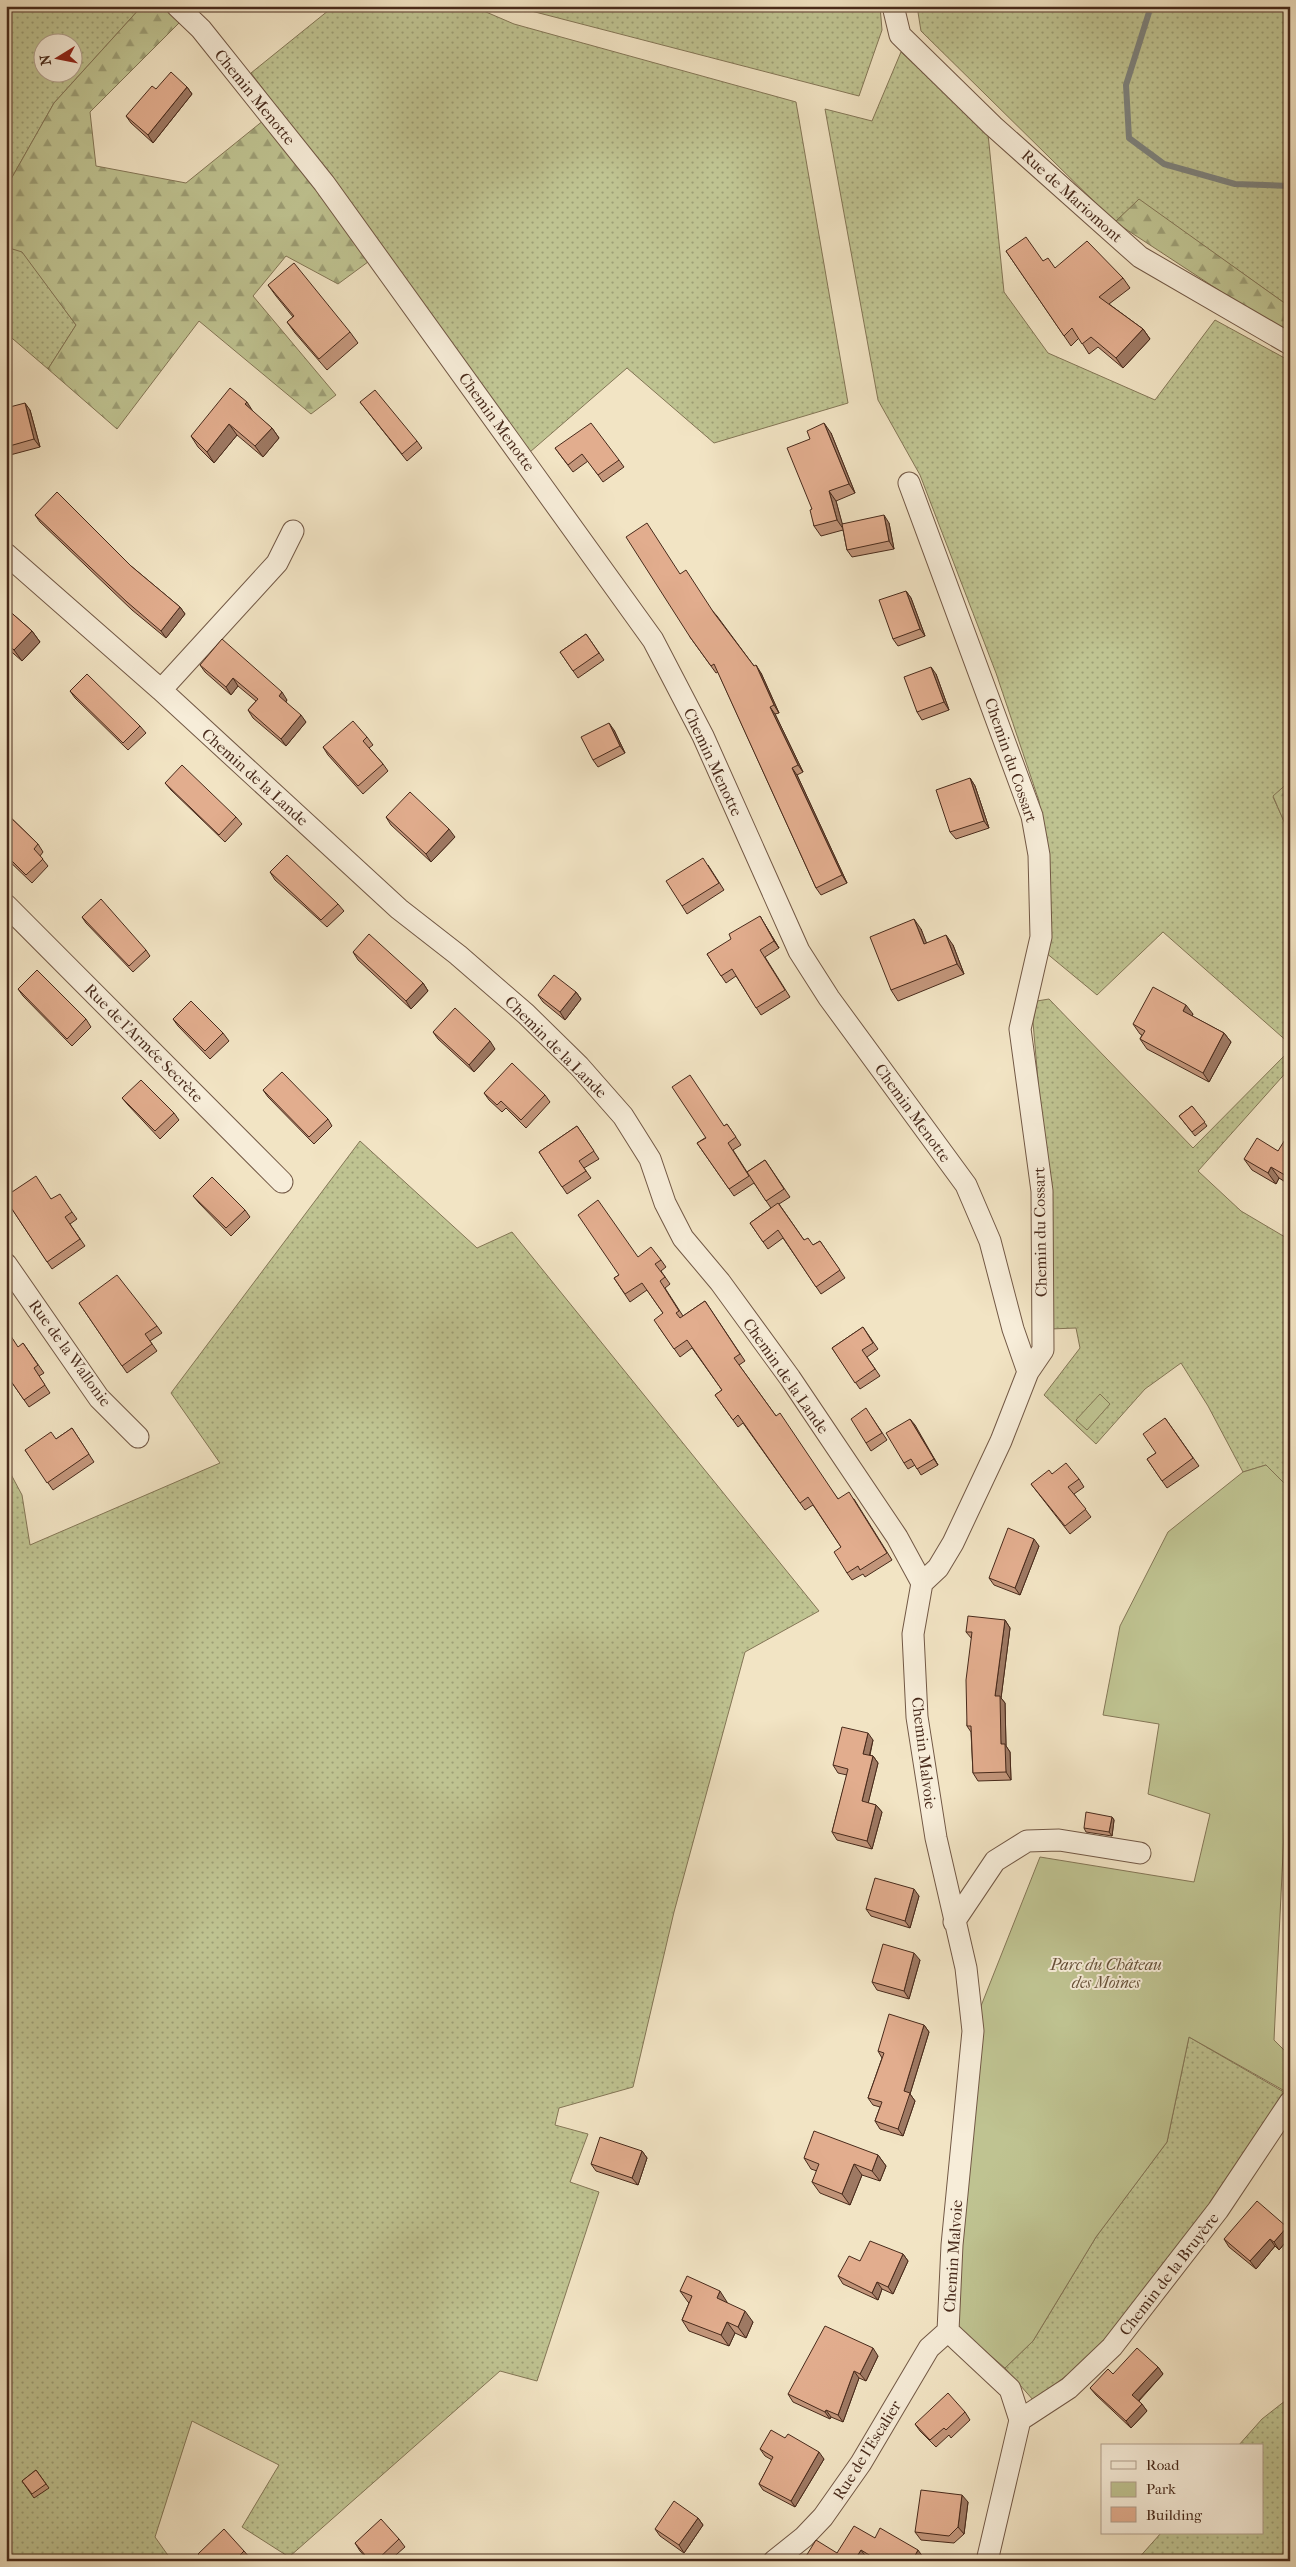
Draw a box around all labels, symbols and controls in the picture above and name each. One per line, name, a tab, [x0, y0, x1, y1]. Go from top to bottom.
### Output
north arrow	[32, 32, 82, 82]
street label: Chemin Menotte	[211, 45, 299, 149]
text: N	[36, 53, 55, 67]
street label: Rue de Mariomont	[1018, 146, 1127, 247]
street label: Chemin Menotte	[455, 369, 539, 475]
street label: Chemin du Cossart	[981, 695, 1041, 825]
street label: Chemin Menotte	[680, 705, 746, 819]
street label: Chemin de la Lande	[198, 724, 312, 830]
street label: Rue de l'Armée Secrète	[81, 980, 207, 1106]
street label: Chemin de la Lande	[501, 992, 611, 1102]
street label: Chemin Menotte	[871, 1060, 955, 1166]
street label: Chemin du Cossart	[1029, 1166, 1051, 1297]
street label: Rue de la Wallonie	[25, 1296, 115, 1410]
street label: Chemin de la Lande	[739, 1315, 833, 1437]
street label: Chemin Malvoie	[908, 1696, 940, 1810]
park label: Parc du Château des Moines	[1049, 1955, 1162, 1992]
street label: Chemin Malvoie	[940, 2199, 966, 2313]
street label: Chemin de la Bruyère	[1115, 2209, 1223, 2339]
street label: Rue de l'Escalier	[829, 2397, 905, 2503]
legend	[1101, 2444, 1264, 2534]
text: Road	[1146, 2456, 1180, 2474]
text: Park	[1146, 2480, 1176, 2498]
text: Building	[1146, 2506, 1203, 2524]

